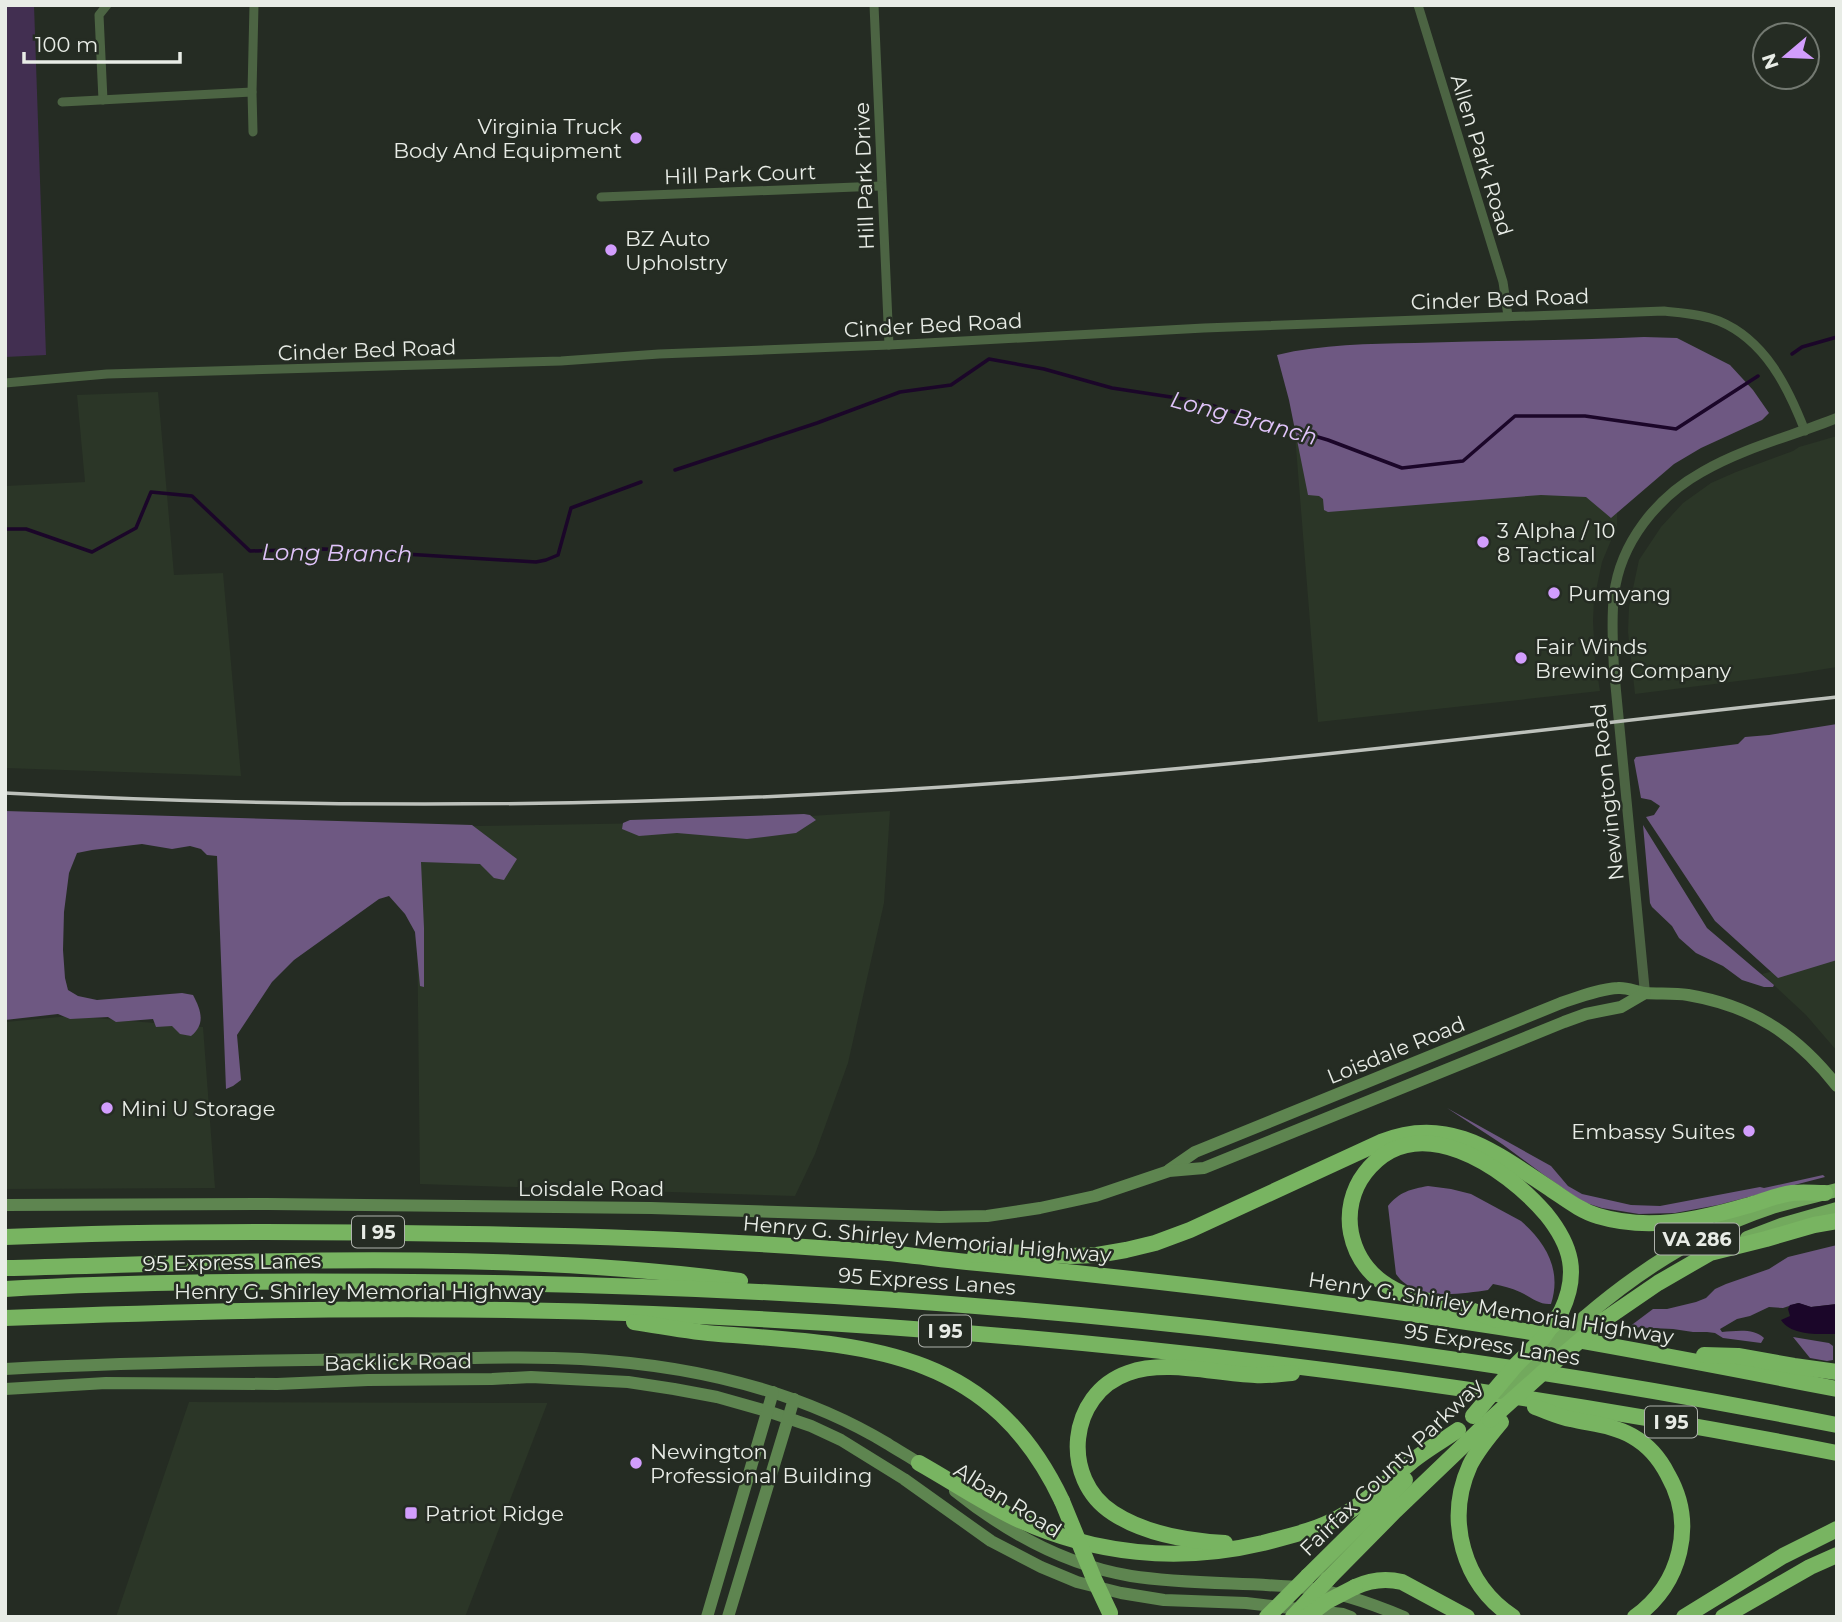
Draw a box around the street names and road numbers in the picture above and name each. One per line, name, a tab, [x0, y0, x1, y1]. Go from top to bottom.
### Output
street label: Allen Park Road	[1446, 71, 1518, 239]
street label: Hill Park Drive	[849, 102, 879, 250]
street label: Hill Park Court	[664, 159, 816, 189]
street label: Cinder Bed Road	[1410, 283, 1590, 315]
street label: Cinder Bed Road	[843, 308, 1023, 342]
street label: Cinder Bed Road	[277, 334, 457, 366]
street label: Newington Road	[1585, 702, 1629, 882]
street label: Loisdale Road	[1323, 1011, 1469, 1089]
street label: Loisdale Road	[518, 1176, 664, 1201]
street label: Henry G. Shirley Memorial Highway	[742, 1210, 1113, 1268]
road number: I 95	[352, 1216, 404, 1248]
road number: VA 286	[1655, 1224, 1739, 1254]
street label: 95 Express Lanes	[143, 1248, 321, 1276]
street label: 95 Express Lanes	[837, 1262, 1017, 1300]
street label: Henry G. Shirley Memorial Highway	[1306, 1267, 1676, 1349]
street label: Henry G. Shirley Memorial Highway	[174, 1279, 544, 1304]
road number: I 95	[919, 1316, 971, 1346]
street label: 95 Express Lanes	[1402, 1318, 1582, 1370]
street label: Backlick Road	[324, 1348, 472, 1376]
street label: Fairfax County Parkway	[1294, 1373, 1488, 1561]
road number: I 95	[1645, 1406, 1697, 1438]
street label: Alban Road	[950, 1457, 1066, 1543]

